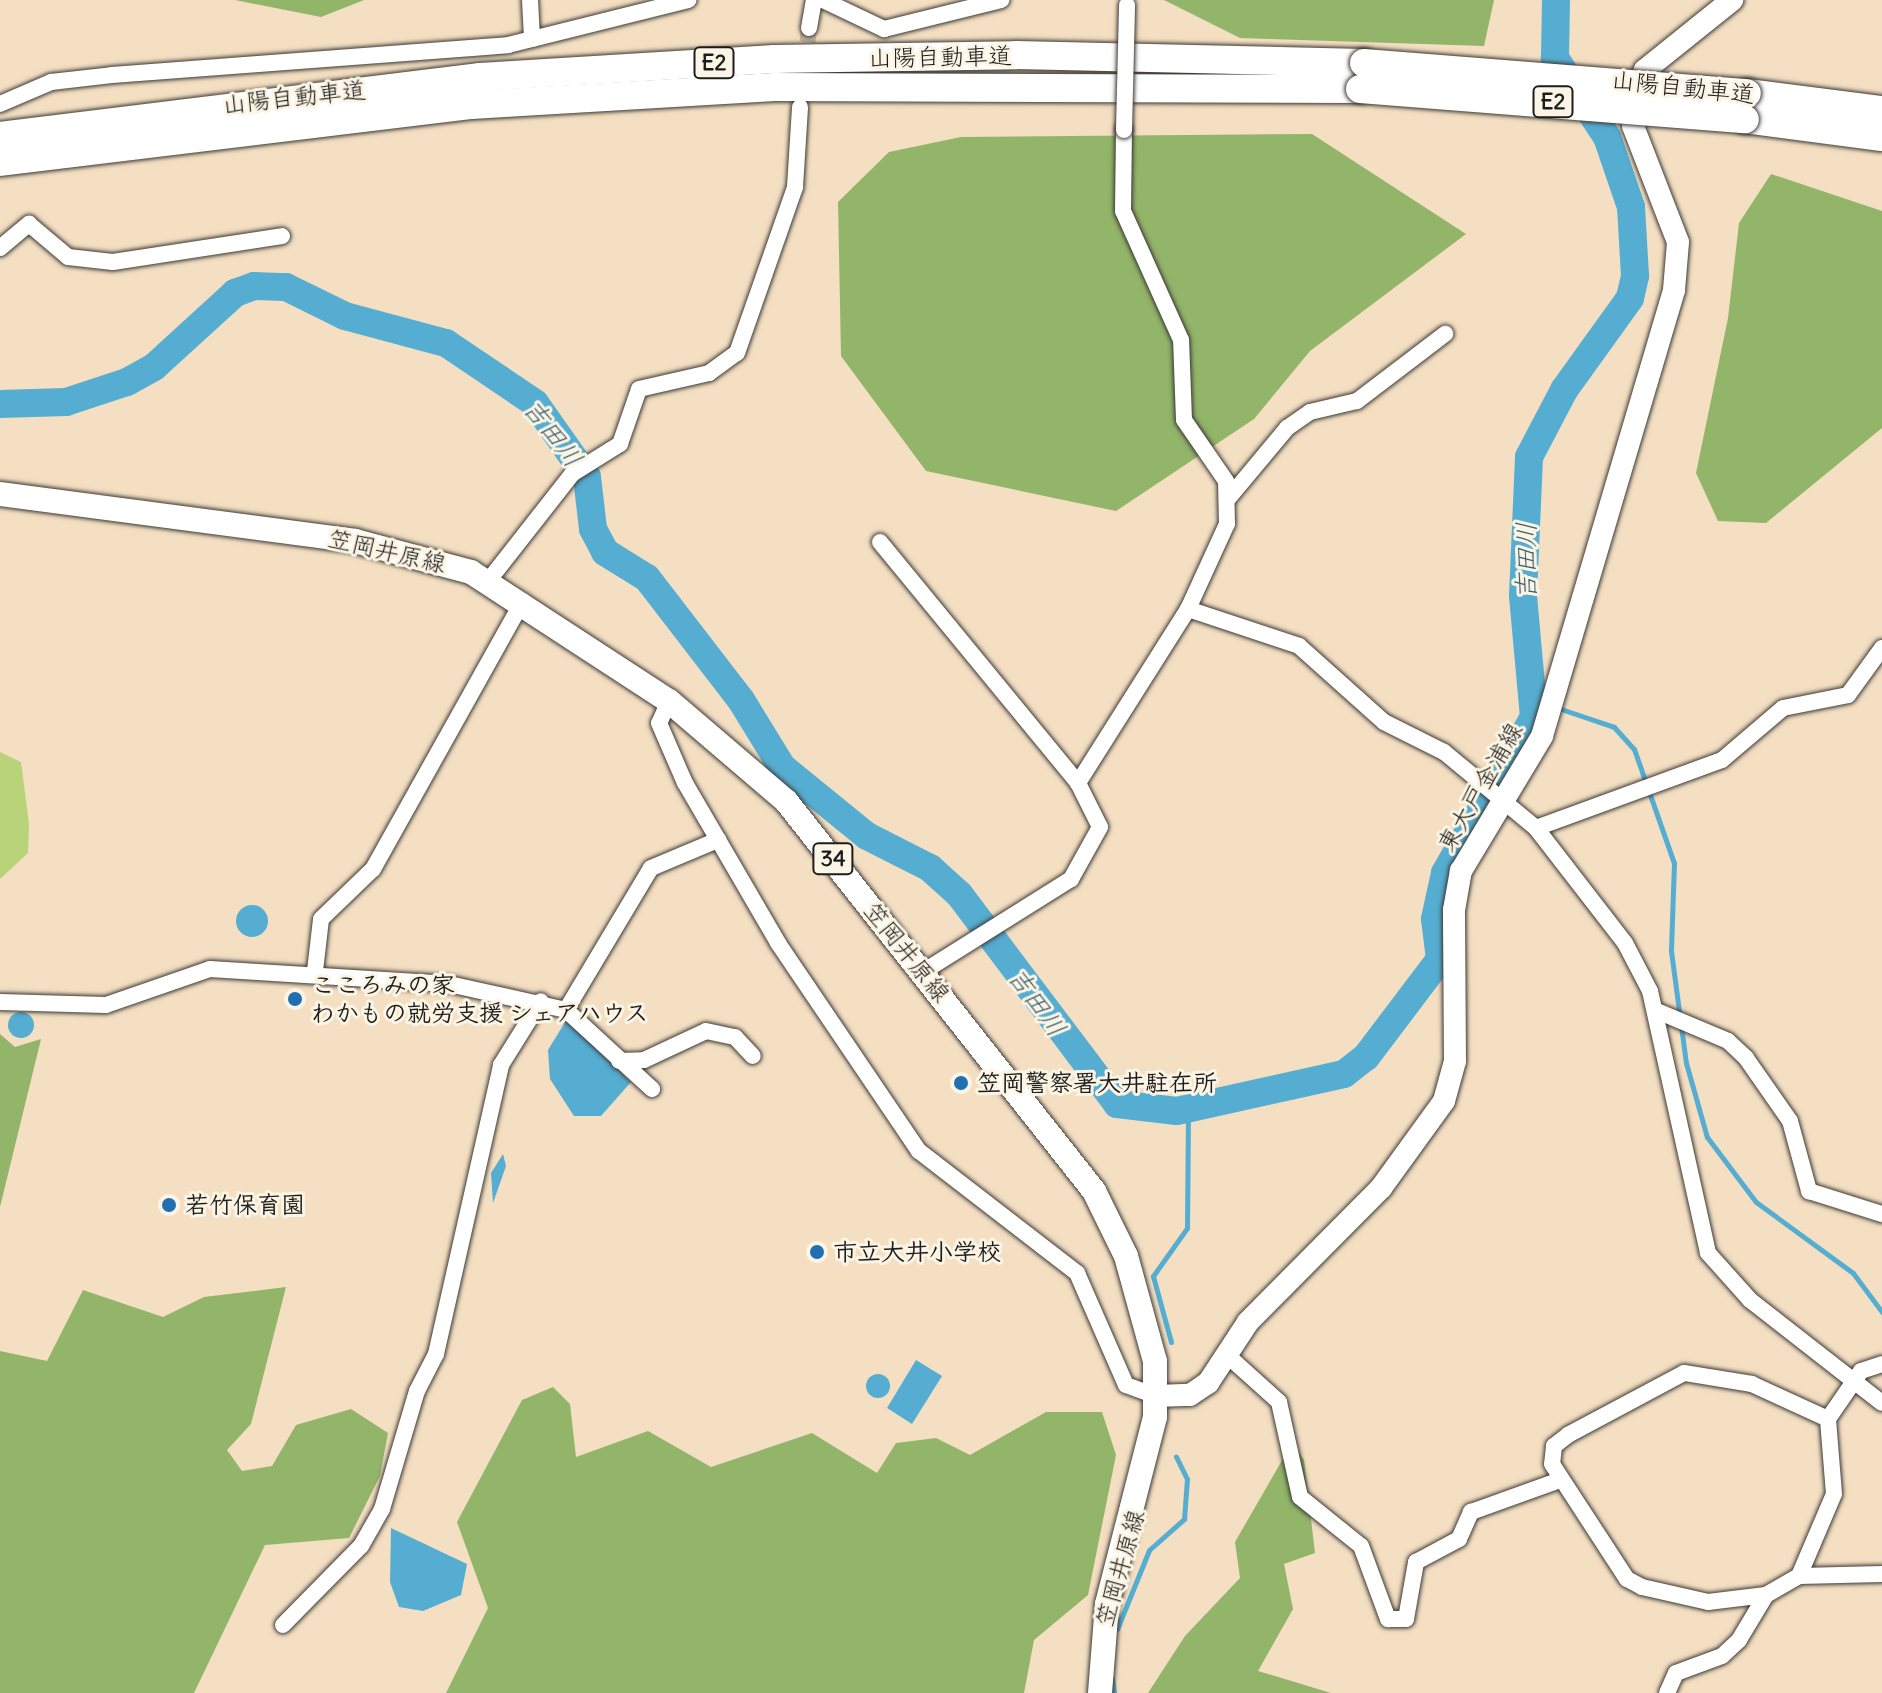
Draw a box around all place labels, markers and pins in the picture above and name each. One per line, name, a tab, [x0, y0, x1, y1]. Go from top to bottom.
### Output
place label: こころみの家 わかもの就労支援 シェアハウス	[311, 971, 653, 1027]
marker: こころみの家 わかもの就労支援 シェアハウス	[286, 990, 304, 1008]
place label: 笠岡警察署大井駐在所	[977, 1069, 1217, 1097]
marker: 笠岡警察署大井駐在所	[952, 1074, 970, 1092]
place label: 若竹保育園	[185, 1191, 305, 1219]
marker: 若竹保育園	[160, 1196, 178, 1214]
place label: 市立大井小学校	[833, 1238, 1001, 1266]
marker: 市立大井小学校	[808, 1243, 826, 1261]

